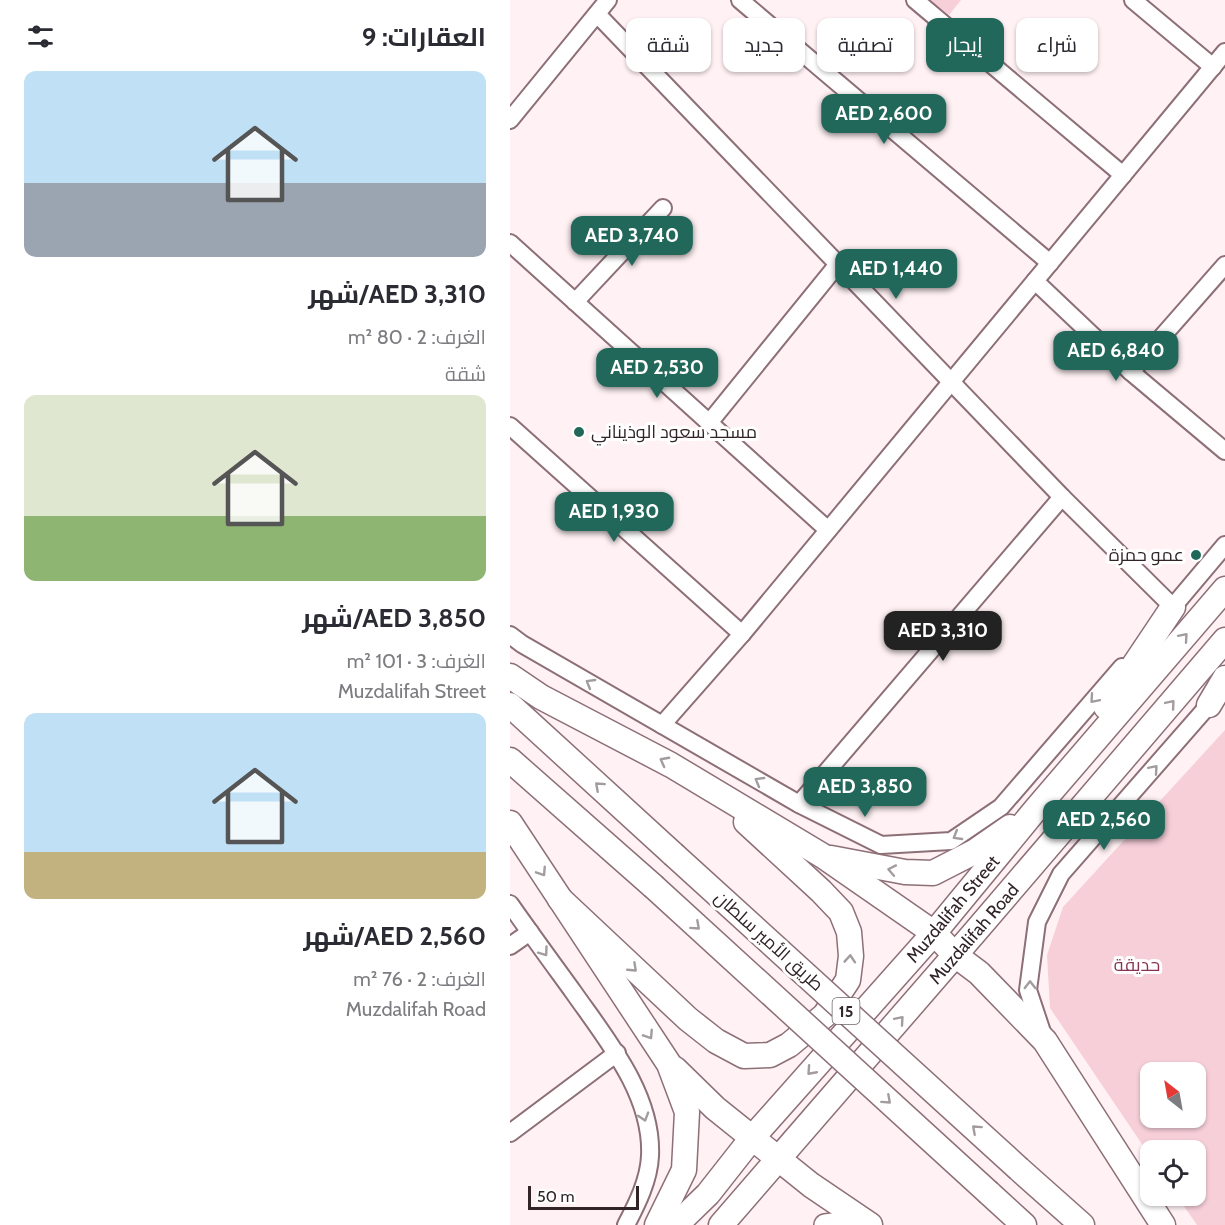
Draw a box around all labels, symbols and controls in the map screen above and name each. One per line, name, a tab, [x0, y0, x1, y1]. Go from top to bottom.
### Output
chip: شقة	[626, 18, 711, 72]
chip: جديد	[723, 18, 805, 72]
chip: تصفية	[817, 18, 914, 72]
chip: إيجار	[926, 18, 1004, 72]
chip: شراء	[1016, 18, 1098, 72]
icon: filters	[24, 20, 57, 53]
text: العقارات: 9	[362, 21, 486, 53]
pin: AED 2,600	[815, 94, 953, 145]
text: AED 2,600	[835, 101, 933, 125]
icon: home	[201, 110, 309, 218]
pin: AED 3,740	[563, 216, 701, 267]
text: AED 3,740	[585, 223, 679, 247]
pin: AED 1,440	[827, 249, 965, 300]
text: AED 1,440	[849, 256, 943, 280]
text: AED 3,310/شهر	[308, 278, 486, 310]
text: الغرف: 2 · 80 m²	[348, 325, 486, 349]
pin: AED 6,840	[1047, 331, 1185, 382]
text: AED 6,840	[1067, 338, 1165, 362]
pin: AED 2,530	[588, 348, 726, 399]
text: AED 2,530	[610, 355, 704, 379]
text: شقة	[445, 362, 486, 386]
place label: مسجد سعود الوذيناني	[591, 421, 757, 446]
marker: مسجد سعود الوذيناني	[572, 425, 586, 439]
icon: home	[201, 434, 309, 542]
pin: AED 1,930	[545, 492, 683, 543]
text: AED 1,930	[569, 499, 659, 523]
place label: عمو حمزة	[1109, 544, 1184, 566]
marker: عمو حمزة	[1189, 548, 1203, 562]
text: AED 3,850/شهر	[302, 602, 486, 634]
pin: AED 3,310	[874, 611, 1012, 662]
text: AED 3,310	[898, 618, 988, 642]
one-way arrow	[1177, 633, 1188, 644]
text: الغرف: 3 · 101 m²	[347, 649, 486, 673]
text: Muzdalifah Street	[338, 679, 486, 703]
one-way arrow	[586, 679, 596, 691]
one-way arrow	[1090, 692, 1101, 703]
one-way arrow	[1164, 700, 1175, 711]
icon: home	[201, 752, 309, 860]
one-way arrow	[660, 757, 671, 768]
one-way arrow	[1147, 765, 1158, 776]
pin: AED 3,850	[796, 767, 934, 818]
text: AED 3,850	[817, 774, 913, 798]
one-way arrow	[754, 777, 765, 788]
one-way arrow	[595, 782, 605, 793]
pin: AED 2,560	[1035, 800, 1173, 851]
text: AED 2,560	[1057, 807, 1151, 831]
one-way arrow	[953, 828, 963, 840]
street label: Muzdalifah Street	[902, 851, 1004, 967]
one-way arrow	[887, 864, 897, 877]
one-way arrow	[535, 865, 546, 876]
street label: Muzdalifah Road	[924, 879, 1024, 989]
street label: طريق الأمير سلطان	[709, 886, 828, 996]
one-way arrow	[690, 919, 700, 930]
text: AED 2,560/شهر	[303, 920, 486, 952]
one-way arrow	[537, 945, 548, 956]
one-way arrow	[843, 954, 856, 963]
park label: حديقة	[1114, 954, 1160, 976]
one-way arrow	[626, 960, 637, 971]
text: الغرف: 2 · 76 m²	[353, 967, 486, 991]
one-way arrow	[1024, 981, 1036, 990]
text: Muzdalifah Road	[346, 997, 486, 1021]
road number: 15	[832, 998, 860, 1024]
one-way arrow	[893, 1016, 904, 1027]
one-way arrow	[642, 1028, 653, 1039]
north arrow	[1140, 1062, 1206, 1128]
map controls	[1140, 1062, 1206, 1206]
one-way arrow	[807, 1064, 818, 1075]
one-way arrow	[880, 1093, 890, 1104]
one-way arrow	[637, 1111, 649, 1122]
one-way arrow	[972, 1125, 983, 1136]
button: locate	[1140, 1140, 1206, 1206]
scale bar	[528, 1183, 639, 1210]
text: 50 m	[537, 1187, 574, 1206]

